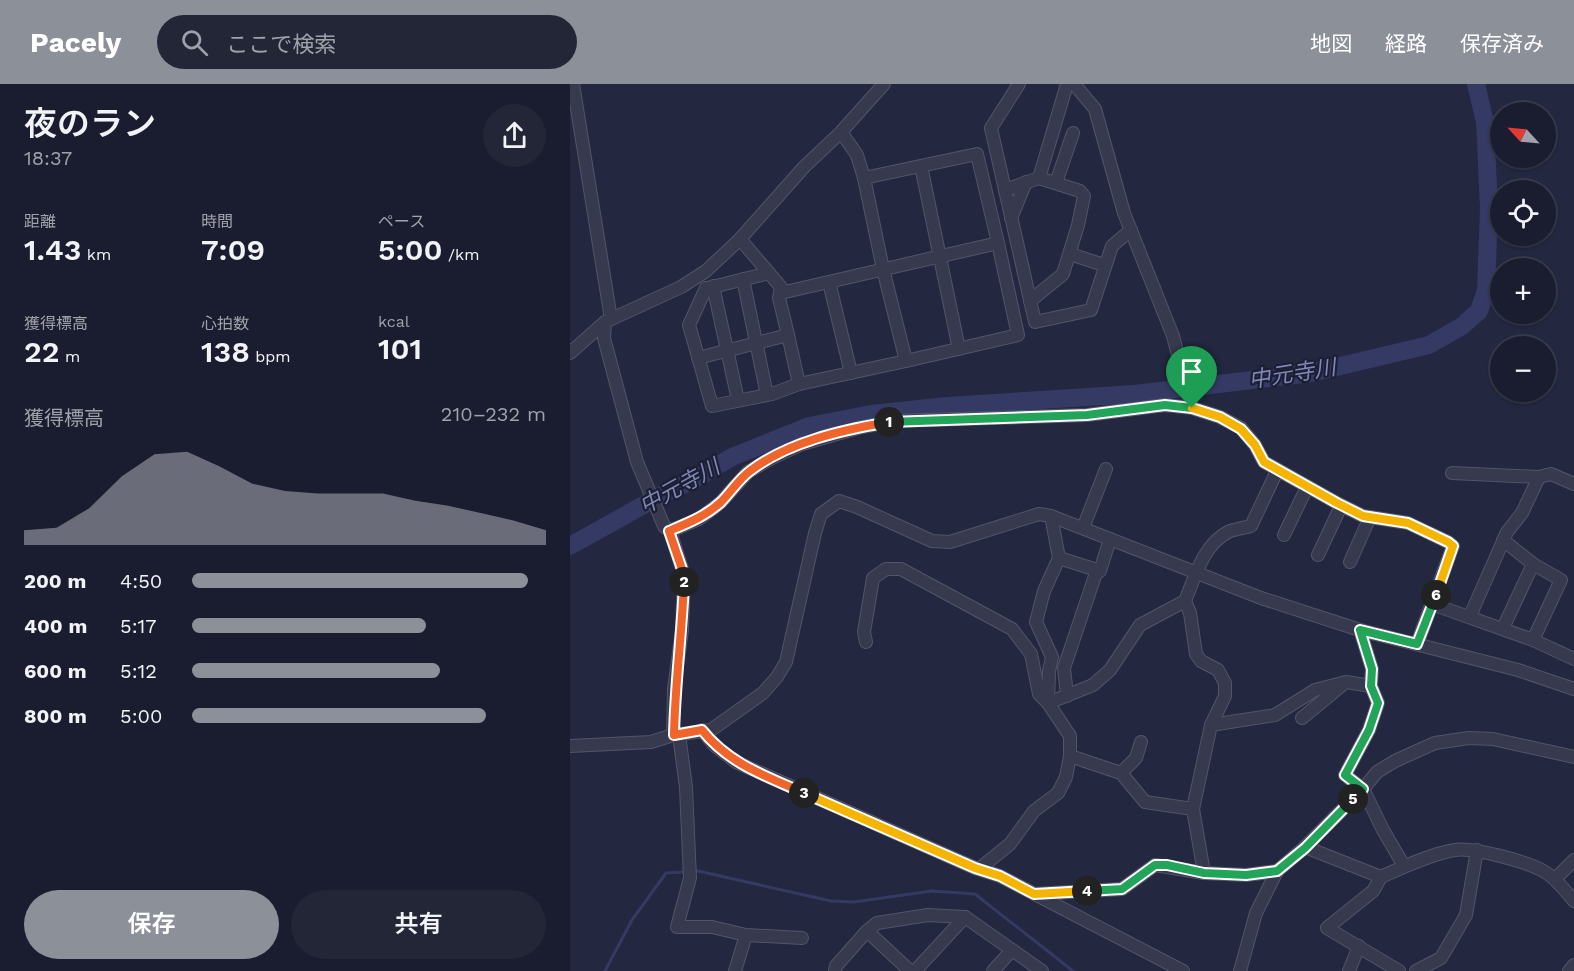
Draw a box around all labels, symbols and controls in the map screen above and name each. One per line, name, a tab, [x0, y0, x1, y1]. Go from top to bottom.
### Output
search box	[157, 15, 577, 69]
text: Pacely	[30, 26, 121, 59]
icon: search	[178, 26, 211, 59]
text: 地図	[1310, 31, 1352, 56]
text: 経路	[1385, 31, 1427, 56]
text: 保存済み	[1460, 31, 1544, 56]
text: ここで検索	[226, 32, 336, 57]
north arrow	[1490, 102, 1556, 168]
map controls	[1490, 102, 1556, 402]
text: 夜のラン	[24, 104, 156, 143]
button: share	[483, 104, 546, 167]
text: 18:37	[24, 146, 72, 170]
button: locate	[1490, 180, 1556, 246]
text: 距離	[24, 212, 56, 231]
text: 時間	[201, 212, 233, 231]
text: ペース	[378, 212, 425, 231]
text: 1.43	[24, 232, 81, 267]
text: 7:09	[201, 232, 265, 267]
text: 5:00	[378, 232, 443, 267]
text: km	[81, 245, 111, 264]
text: /km	[443, 245, 479, 264]
button: +	[1490, 258, 1556, 324]
text: kcal	[378, 312, 410, 331]
text: 獲得標高	[24, 314, 88, 333]
text: 心拍数	[201, 314, 249, 333]
text: 101	[378, 331, 422, 366]
text: 22	[24, 334, 59, 369]
text: 138	[201, 334, 250, 369]
button: −	[1490, 336, 1556, 402]
pin	[1166, 346, 1217, 408]
text: m	[59, 347, 80, 366]
text: bpm	[250, 347, 291, 366]
water label: 中元寺川	[1247, 354, 1339, 393]
icon: arrive	[1175, 355, 1208, 388]
text: 210–232 m	[441, 402, 546, 426]
text: 獲得標高	[24, 406, 104, 430]
pin: 1	[874, 407, 904, 437]
text: 1	[886, 412, 892, 431]
water label: 中元寺川	[635, 453, 726, 519]
pin: 2	[669, 567, 699, 597]
text: 200 m	[24, 569, 86, 593]
text: 4:50	[120, 569, 162, 593]
text: 2	[679, 572, 689, 591]
pin: 6	[1421, 580, 1451, 610]
text: 6	[1431, 585, 1441, 604]
text: 400 m	[24, 614, 87, 638]
text: 5:17	[120, 614, 157, 638]
text: 600 m	[24, 659, 87, 683]
text: 5:12	[120, 659, 157, 683]
text: 800 m	[24, 704, 87, 728]
text: 5:00	[120, 704, 162, 728]
pin: 3	[789, 778, 819, 808]
text: 3	[799, 783, 809, 802]
pin: 5	[1338, 784, 1368, 814]
text: 5	[1348, 789, 1358, 808]
pin: 4	[1072, 876, 1102, 906]
text: 4	[1082, 881, 1092, 900]
button: 保存	[24, 890, 279, 959]
button: 共有	[291, 890, 546, 959]

